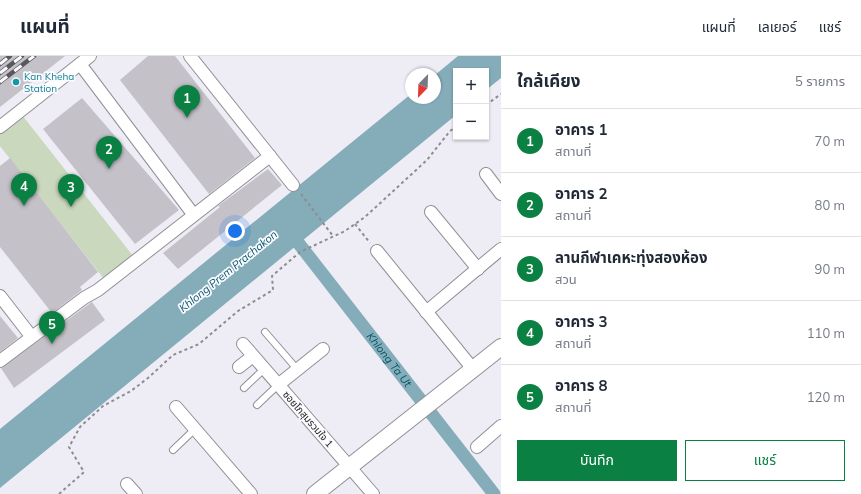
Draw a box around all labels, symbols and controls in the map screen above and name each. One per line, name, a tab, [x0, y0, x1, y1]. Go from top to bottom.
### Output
text: แผนที่	[20, 14, 70, 38]
text: แผนที่	[702, 18, 736, 36]
text: เลเยอร์	[758, 18, 797, 36]
text: แชร์	[819, 18, 841, 36]
north arrow	[405, 68, 441, 104]
map controls	[453, 68, 489, 140]
button: +	[453, 68, 489, 104]
place label: Kan Kheha Station	[24, 70, 74, 95]
text: ใกล้เคียง	[517, 70, 580, 91]
text: 5 รายการ	[795, 73, 845, 89]
marker: Kan Kheha Station	[11, 77, 21, 87]
pin: 1	[174, 85, 200, 118]
button: −	[453, 104, 489, 140]
text: อาคาร 1	[555, 120, 608, 139]
text: 1	[526, 133, 534, 149]
text: 70 m	[815, 133, 845, 149]
pin: 2	[96, 136, 122, 169]
text: สถานที่	[555, 143, 591, 159]
pin: 4	[11, 173, 37, 206]
pin: 3	[58, 174, 84, 207]
text: อาคาร 2	[555, 184, 608, 203]
text: 2	[526, 197, 534, 213]
text: 80 m	[815, 197, 845, 213]
text: สถานที่	[555, 207, 591, 223]
your location	[225, 221, 245, 241]
water label: Khlong Prem Prachakon	[176, 227, 280, 315]
text: ลานกีฬาเคหะทุ่งสองห้อง	[555, 248, 708, 267]
text: 3	[526, 261, 534, 277]
text: 90 m	[815, 261, 845, 277]
text: สวน	[555, 271, 577, 287]
pin: 5	[39, 311, 65, 344]
text: อาคาร 3	[555, 312, 608, 331]
text: 4	[526, 325, 534, 341]
text: 110 m	[807, 325, 845, 341]
water label: Khlong Ta Ut	[364, 329, 416, 391]
text: สถานที่	[555, 335, 591, 351]
text: อาคาร 8	[555, 376, 608, 395]
street label: ซอยโกสุมรวมใจ 1	[280, 388, 336, 450]
text: 5	[526, 389, 534, 405]
text: 120 m	[807, 389, 845, 405]
text: สถานที่	[555, 399, 591, 415]
button: บันทึก	[517, 440, 677, 481]
button: แชร์	[685, 440, 845, 481]

